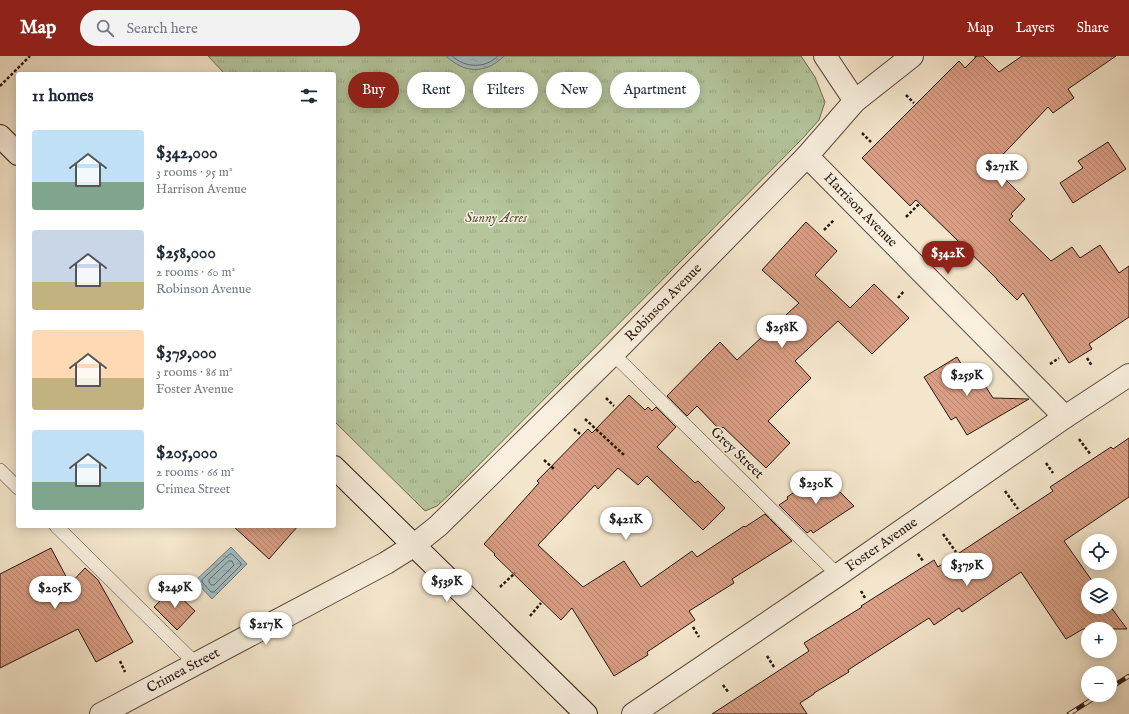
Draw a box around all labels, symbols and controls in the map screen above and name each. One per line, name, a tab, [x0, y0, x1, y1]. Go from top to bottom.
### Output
search box	[80, 10, 360, 46]
text: Map	[20, 16, 56, 40]
icon: search	[94, 17, 116, 39]
text: Search here	[126, 19, 198, 38]
text: Map	[967, 19, 994, 37]
text: Layers	[1016, 19, 1055, 37]
text: Share	[1077, 19, 1109, 37]
chip: Buy	[348, 72, 399, 108]
chip: Rent	[407, 72, 465, 108]
chip: Filters	[473, 72, 538, 108]
chip: New	[546, 72, 602, 108]
chip: Apartment	[610, 72, 700, 108]
icon: filters	[298, 85, 320, 107]
text: 11 homes	[32, 86, 93, 107]
text: $342,000	[156, 143, 218, 164]
icon: home	[64, 146, 112, 194]
pin: $271K	[974, 154, 1030, 188]
text: $271K	[985, 158, 1019, 175]
text: 3 rooms · 95 m²	[156, 164, 233, 181]
street label: Harrison Avenue	[820, 169, 902, 252]
text: Harrison Avenue	[156, 181, 247, 198]
park label: Sunny Acres	[465, 209, 528, 227]
pin: $342K	[920, 241, 976, 275]
text: $258,000	[156, 243, 216, 264]
text: $342K	[931, 245, 965, 262]
icon: home	[64, 246, 112, 294]
street label: Robinson Avenue	[621, 259, 706, 345]
text: 2 rooms · 60 m²	[156, 264, 235, 281]
text: Robinson Avenue	[156, 281, 251, 298]
pin: $258K	[754, 315, 810, 349]
text: $258K	[766, 319, 798, 336]
text: $379,000	[156, 343, 217, 364]
icon: home	[64, 346, 112, 394]
pin: $259K	[939, 363, 995, 397]
text: 3 rooms · 86 m²	[156, 364, 233, 381]
text: $259K	[950, 367, 984, 384]
text: Foster Avenue	[156, 381, 233, 398]
street label: Grey Street	[706, 423, 768, 483]
text: $205,000	[156, 443, 217, 464]
icon: home	[64, 446, 112, 494]
text: 2 rooms · 66 m²	[156, 464, 234, 481]
pin: $230K	[788, 471, 844, 505]
text: $230K	[799, 475, 833, 492]
text: Crimea Street	[156, 481, 230, 498]
pin: $421K	[598, 507, 654, 541]
text: $421K	[609, 511, 643, 528]
street label: Foster Avenue	[842, 513, 922, 576]
map controls	[1081, 534, 1117, 702]
button: locate	[1081, 534, 1117, 570]
pin: $379K	[939, 553, 995, 587]
text: $379K	[950, 557, 984, 574]
pin: $539K	[419, 569, 475, 603]
text: $539K	[431, 573, 463, 590]
pin: $249K	[147, 575, 203, 609]
pin: $205K	[27, 576, 83, 610]
button: layers	[1081, 578, 1117, 614]
text: $249K	[158, 579, 192, 596]
text: $205K	[38, 580, 72, 597]
pin: $217K	[238, 612, 294, 646]
text: $217K	[249, 616, 283, 633]
button: +	[1081, 622, 1117, 658]
street label: Crimea Street	[144, 644, 223, 697]
button: −	[1081, 666, 1117, 702]

